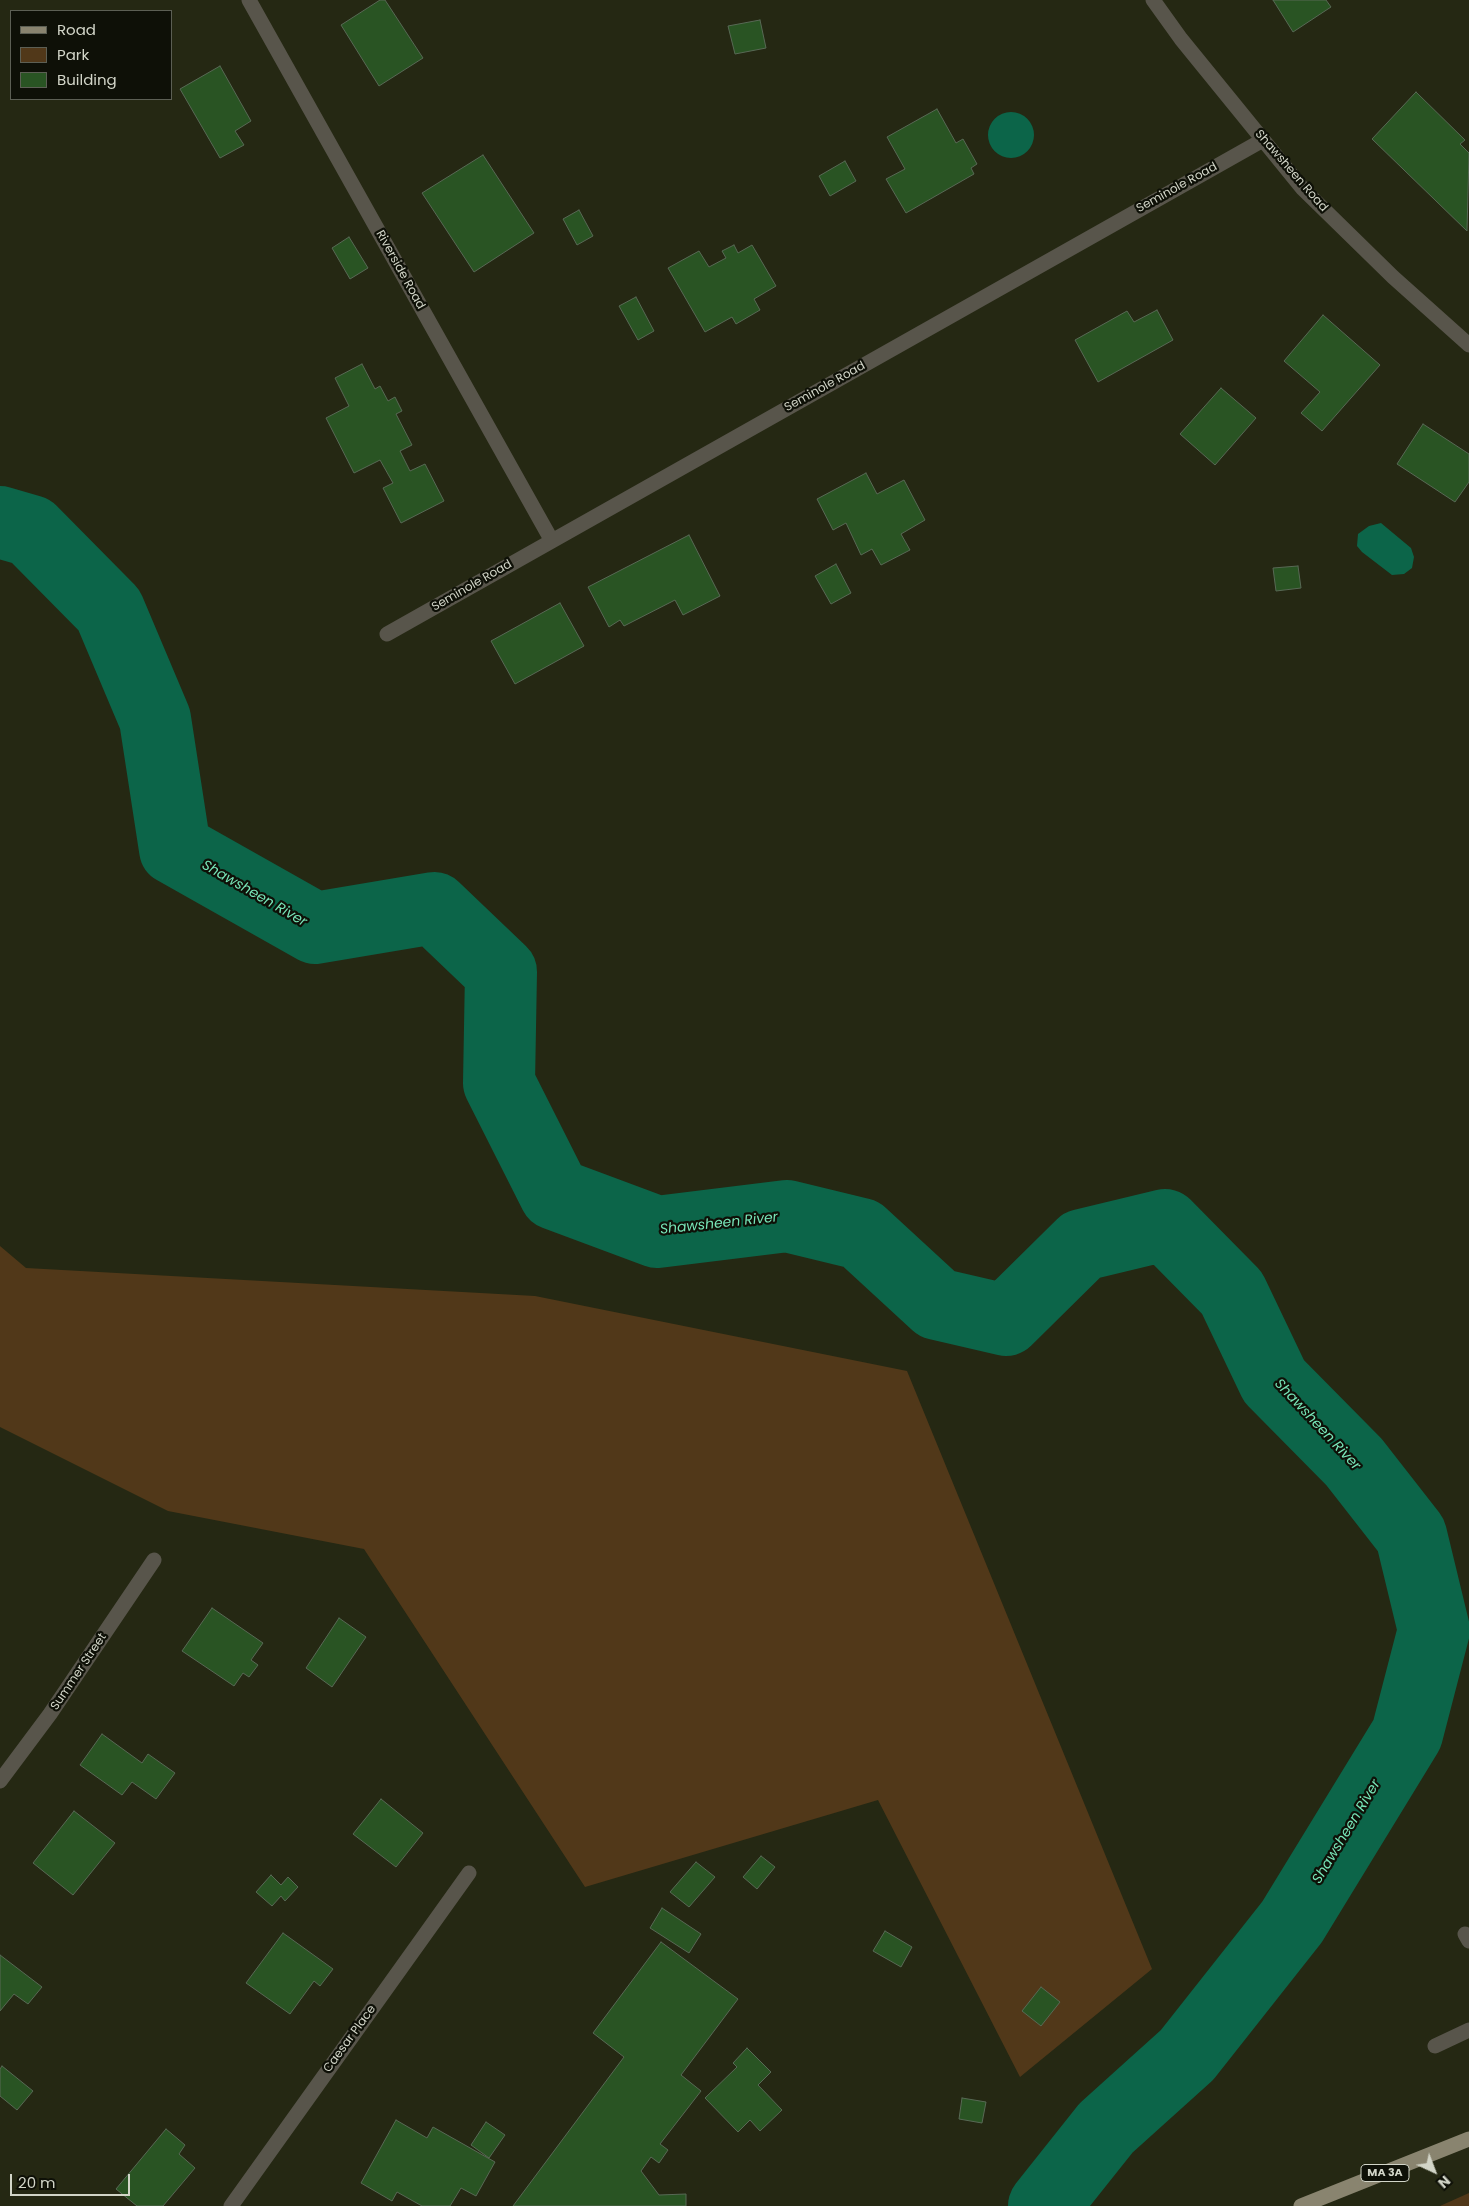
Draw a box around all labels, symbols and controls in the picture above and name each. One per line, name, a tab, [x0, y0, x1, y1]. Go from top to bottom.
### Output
legend	[10, 10, 172, 100]
text: Road	[57, 19, 96, 40]
text: Park	[57, 44, 89, 65]
text: Building	[57, 69, 117, 90]
street label: Shawsheen Road	[1252, 127, 1330, 215]
street label: Seminole Road	[1134, 160, 1220, 216]
street label: Riverside Road	[372, 228, 428, 312]
street label: Seminole Road	[782, 359, 868, 415]
street label: Seminole Road	[429, 557, 515, 615]
water label: Shawsheen River	[198, 857, 310, 931]
water label: Shawsheen River	[659, 1209, 779, 1239]
water label: Shawsheen River	[1270, 1376, 1364, 1474]
street label: Summer Street	[48, 1631, 110, 1713]
water label: Shawsheen River	[1309, 1777, 1385, 1887]
street label: Caesar Place	[321, 2003, 379, 2075]
north arrow	[1409, 2146, 1459, 2196]
scale bar	[12, 2164, 132, 2196]
road number: MA 3A	[1361, 2164, 1409, 2182]
text: N	[1434, 2171, 1455, 2193]
text: 20 m	[18, 2172, 56, 2193]

